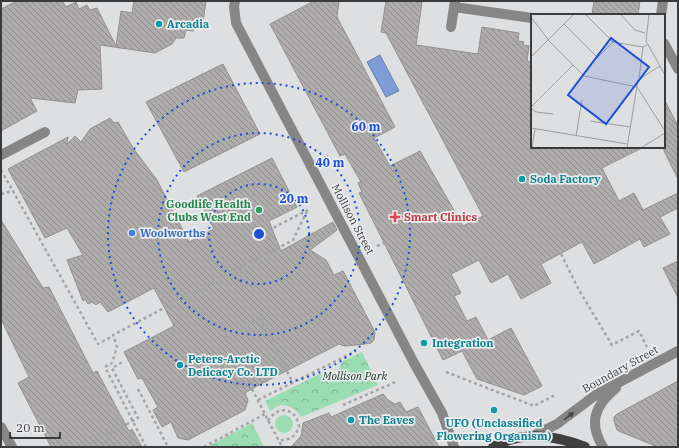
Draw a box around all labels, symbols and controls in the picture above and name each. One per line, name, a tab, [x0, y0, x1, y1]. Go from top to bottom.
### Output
inset map	[531, 14, 665, 148]
place label: Arcadia	[167, 17, 209, 31]
marker: Arcadia	[154, 19, 164, 29]
text: 60 m	[352, 119, 381, 134]
text: 40 m	[316, 155, 345, 170]
place label: Soda Factory	[530, 172, 601, 186]
marker: Soda Factory	[517, 174, 527, 184]
street label: Mollison Street	[329, 181, 378, 257]
text: 20 m	[280, 191, 309, 206]
place label: Goodlife Health Clubs West End	[166, 197, 251, 224]
marker: Goodlife Health Clubs West End	[254, 205, 264, 215]
place label: Smart Clinics	[404, 210, 477, 224]
marker: Smart Clinics	[389, 211, 401, 223]
place label: Woolworths	[140, 226, 206, 240]
centre of rings	[252, 227, 266, 241]
marker: Woolworths	[127, 228, 137, 238]
place label: Integration	[432, 336, 494, 350]
marker: Integration	[419, 338, 429, 348]
street label: Boundary Street	[580, 342, 661, 396]
place label: Peters-Arctic Delicacy Co. LTD	[188, 352, 278, 379]
marker: Peters-Arctic Delicacy Co. LTD	[175, 360, 185, 370]
park label: Mollison Park	[322, 369, 388, 383]
marker: UFO (Unclassified Flowering Organism)	[489, 405, 499, 415]
one-way arrow	[563, 412, 574, 420]
place label: The Eaves	[359, 413, 414, 427]
scale bar	[10, 414, 60, 440]
marker: The Eaves	[346, 415, 356, 425]
place label: UFO (Unclassified Flowering Organism)	[436, 416, 552, 443]
text: 20 m	[16, 420, 45, 435]

